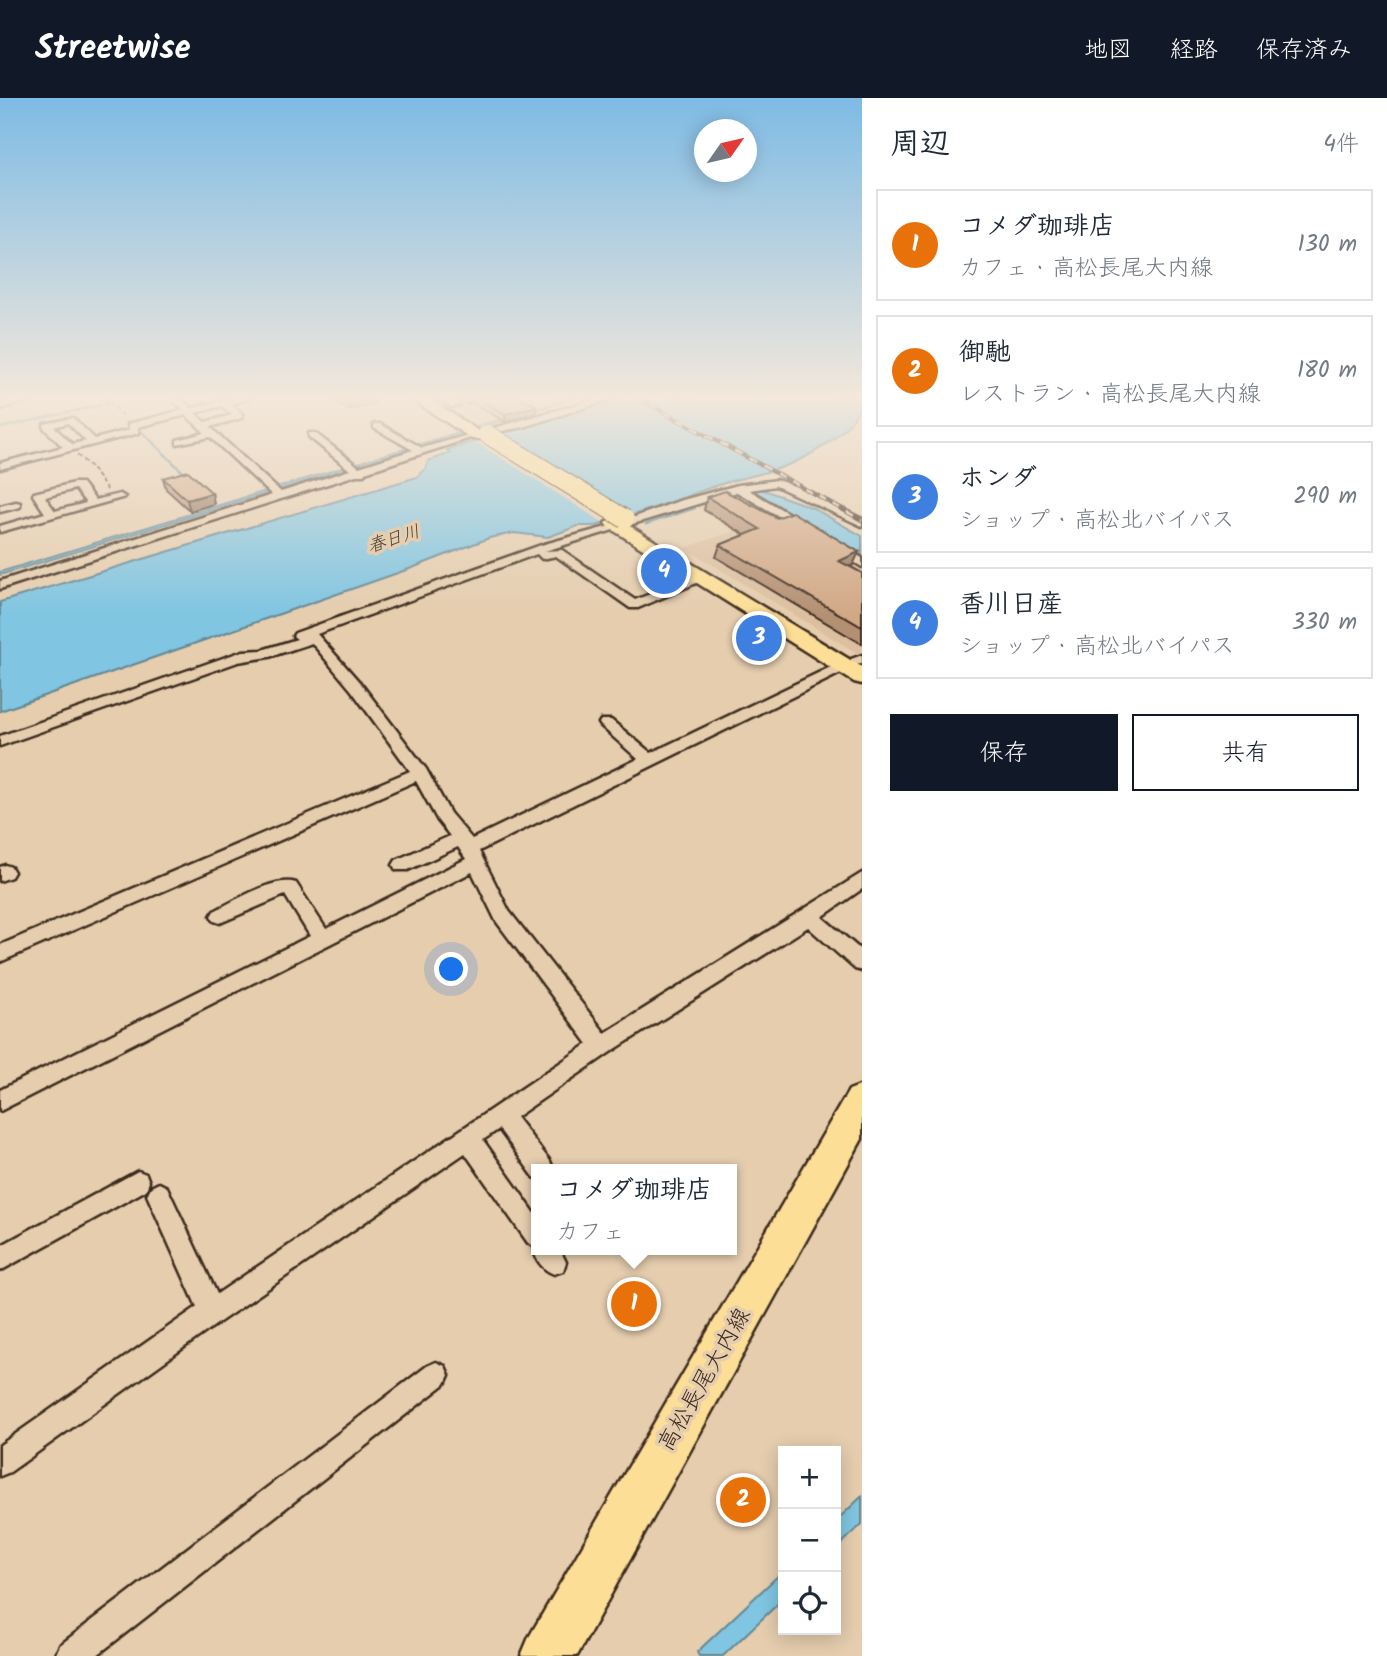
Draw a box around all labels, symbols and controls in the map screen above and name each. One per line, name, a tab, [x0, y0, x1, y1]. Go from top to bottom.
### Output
text: Streetwise	[35, 23, 191, 76]
text: 地図	[1084, 31, 1132, 70]
text: 経路	[1170, 31, 1218, 70]
text: 保存済み	[1256, 31, 1352, 70]
north arrow	[694, 119, 757, 182]
text: 周辺	[890, 121, 950, 169]
text: 4件	[1323, 127, 1359, 163]
text: コメダ珈琲店	[959, 206, 1115, 248]
text: 1	[912, 227, 918, 263]
text: 130 m	[1298, 227, 1357, 263]
text: カフェ · 高松長尾大内線	[959, 251, 1213, 287]
text: 御馳	[959, 332, 1011, 374]
text: 2	[908, 353, 922, 389]
text: 180 m	[1297, 353, 1357, 389]
text: レストラン · 高松長尾大内線	[959, 377, 1261, 413]
text: ホンダ	[959, 458, 1037, 500]
text: 3	[909, 479, 921, 515]
text: 290 m	[1293, 479, 1357, 515]
text: ショップ · 高松北バイパス	[959, 503, 1235, 539]
water label: 春日川	[364, 518, 424, 562]
pin: 4	[641, 545, 687, 597]
text: 香川日産	[959, 584, 1063, 626]
text: 4	[909, 605, 921, 641]
text: 330 m	[1292, 605, 1357, 641]
pin: 3	[736, 612, 782, 664]
text: ショップ · 高松北バイパス	[959, 629, 1235, 665]
button: 保存	[890, 714, 1118, 791]
button: 共有	[1132, 714, 1359, 791]
your location	[434, 952, 468, 986]
popup	[531, 1164, 737, 1255]
text: コメダ珈琲店	[556, 1170, 712, 1212]
text: カフェ	[556, 1215, 625, 1251]
pin: 1	[611, 1278, 657, 1330]
street label: 高松長尾大内線	[649, 1301, 761, 1459]
map controls	[778, 1446, 841, 1635]
button: +	[778, 1446, 841, 1509]
pin: 2	[720, 1474, 766, 1526]
button: −	[778, 1509, 841, 1572]
button: locate	[778, 1572, 841, 1635]

